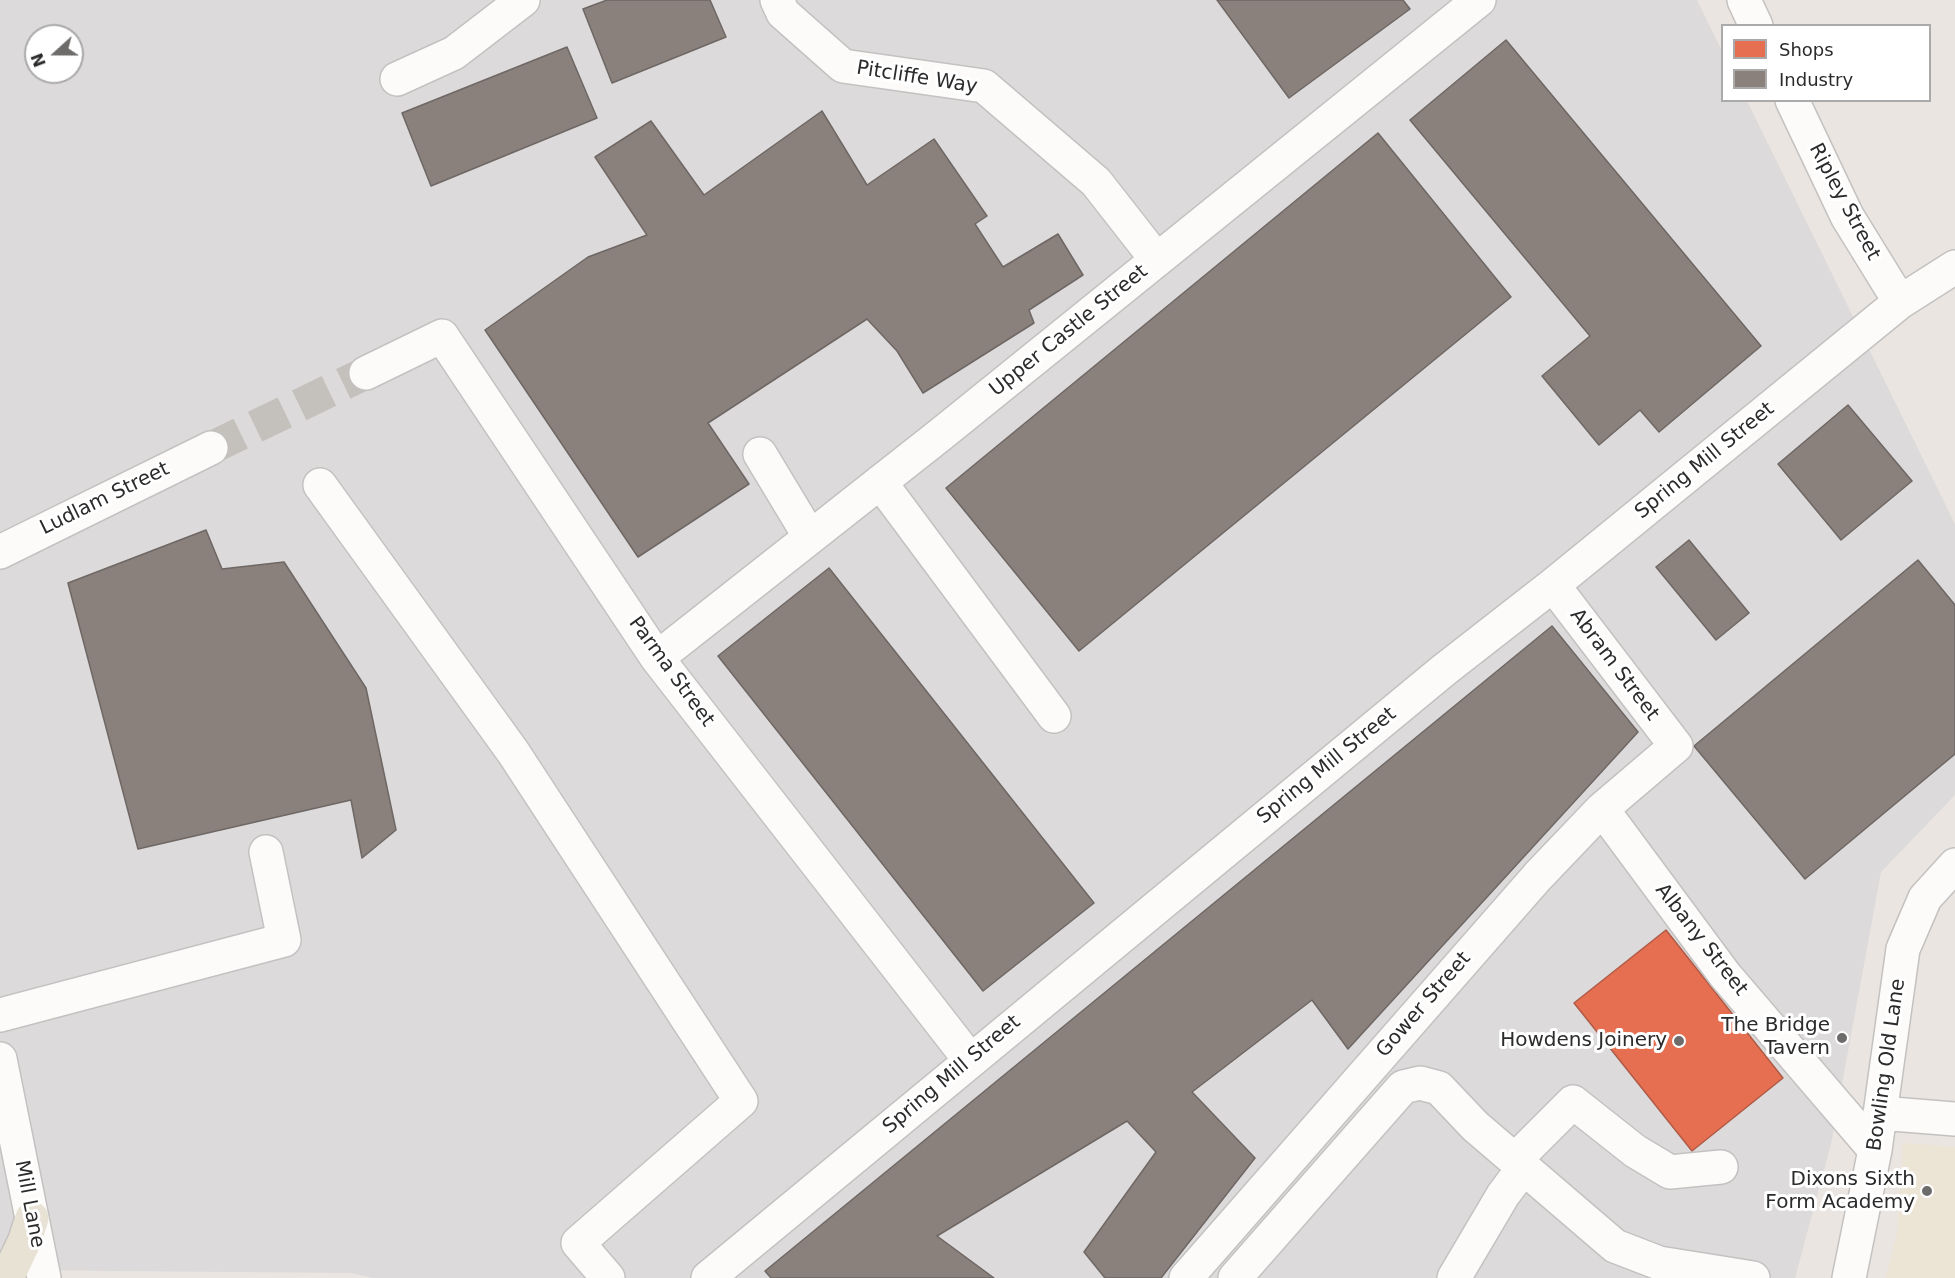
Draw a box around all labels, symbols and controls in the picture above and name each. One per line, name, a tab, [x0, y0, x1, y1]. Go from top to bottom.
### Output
north arrow	[24, 24, 84, 84]
legend	[1721, 24, 1931, 102]
text: Shops	[1779, 39, 1834, 60]
text: N	[27, 50, 50, 70]
street label: Pitcliffe Way	[855, 57, 979, 99]
text: Industry	[1779, 69, 1853, 90]
street label: Ripley Street	[1803, 139, 1885, 265]
street label: Upper Castle Street	[985, 260, 1153, 402]
street label: Spring Mill Street	[1631, 398, 1779, 524]
street label: Ludlam Street	[37, 457, 173, 541]
street label: Abram Street	[1564, 604, 1664, 726]
street label: Parma Street	[623, 612, 719, 732]
street label: Spring Mill Street	[1253, 703, 1401, 829]
street label: Albany Street	[1650, 879, 1752, 1001]
street label: Gower Street	[1372, 947, 1476, 1063]
street label: Bowling Old Lane	[1863, 977, 1911, 1153]
street label: Spring Mill Street	[878, 1011, 1026, 1139]
place label: The Bridge Tavern	[1721, 1014, 1830, 1061]
place label: Howdens Joinery	[1500, 1029, 1667, 1053]
marker: The Bridge Tavern	[1835, 1031, 1849, 1045]
marker: Howdens Joinery	[1672, 1034, 1686, 1048]
street label: Mill Lane	[9, 1158, 49, 1250]
place label: Dixons Sixth Form Academy	[1765, 1168, 1915, 1215]
marker: Dixons Sixth Form Academy	[1920, 1184, 1934, 1198]

